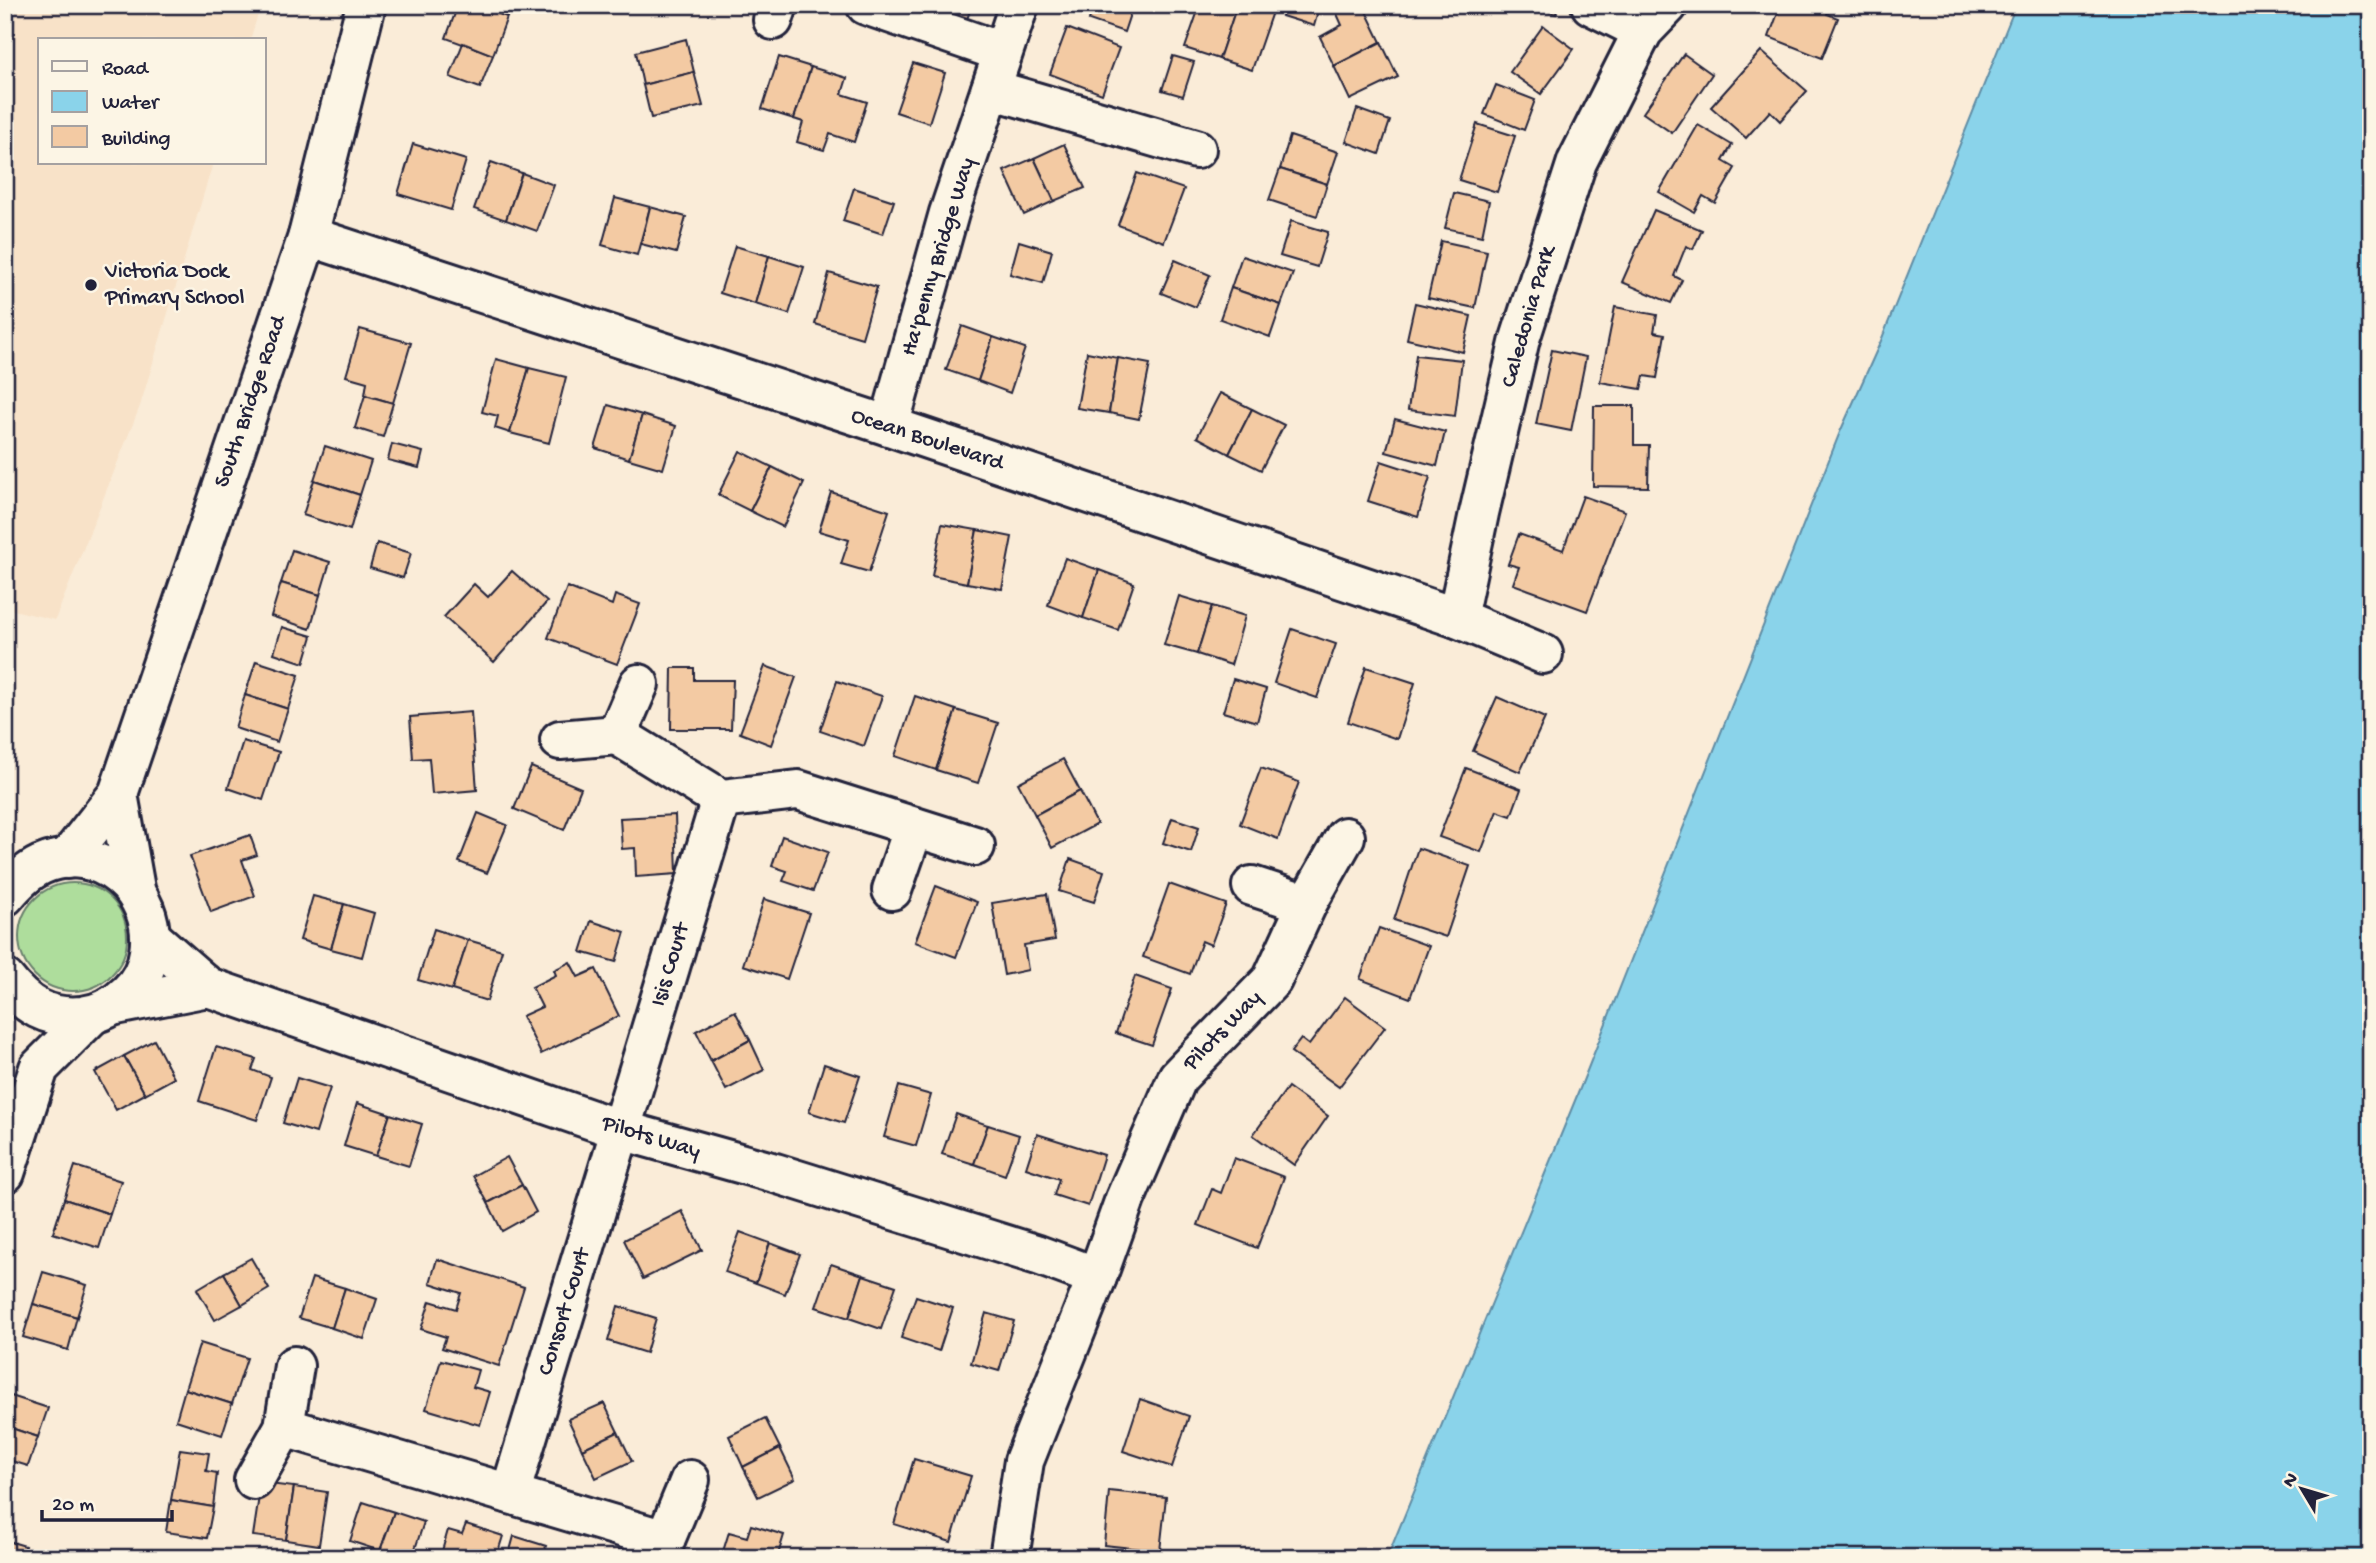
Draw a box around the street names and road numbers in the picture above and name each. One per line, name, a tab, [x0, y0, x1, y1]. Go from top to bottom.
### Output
street label: Ha'penny Bridge Way	[896, 155, 982, 359]
street label: Caledonia Park	[1496, 241, 1563, 391]
street label: South Bridge Road	[209, 311, 293, 491]
street label: Ocean Boulevard	[847, 403, 1008, 478]
street label: Isis Court	[646, 919, 697, 1010]
street label: Pilots Way	[1177, 985, 1268, 1078]
street label: Pilots Way	[598, 1110, 704, 1166]
street label: Consort Court	[533, 1244, 598, 1379]

